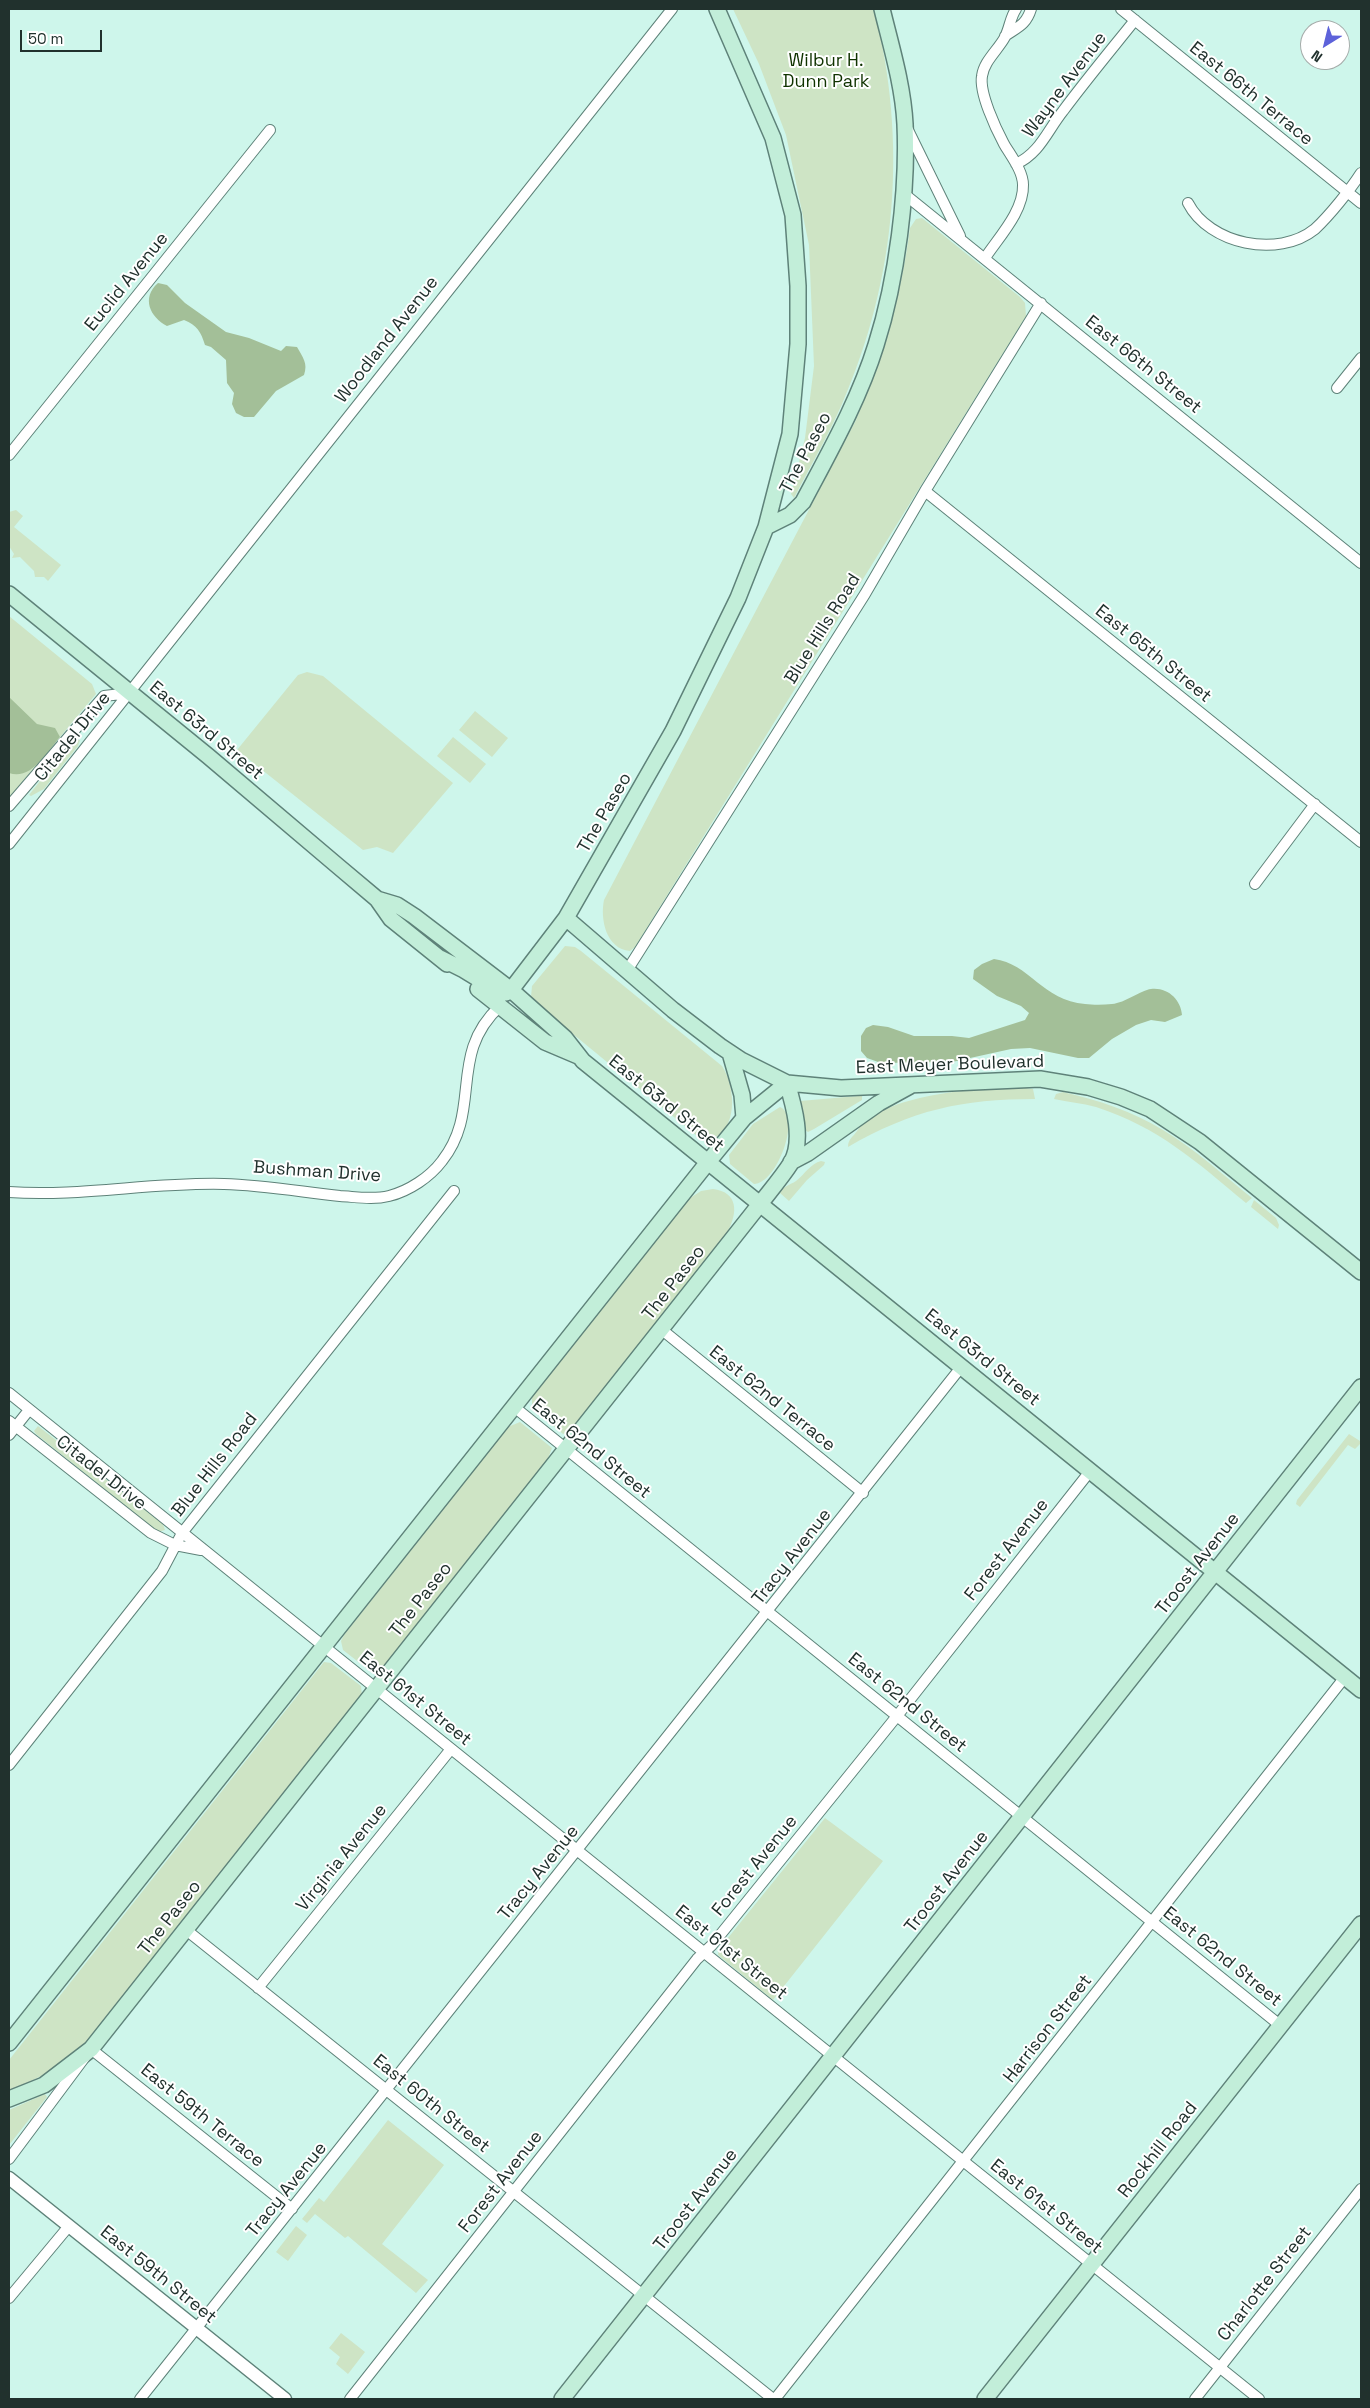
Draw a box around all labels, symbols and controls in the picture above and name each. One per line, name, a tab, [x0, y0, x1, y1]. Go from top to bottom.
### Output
scale bar	[22, 20, 105, 52]
north arrow	[1300, 20, 1350, 70]
street label: Wayne Avenue	[1018, 28, 1112, 142]
text: 50 m	[28, 29, 63, 48]
street label: East 66th Terrace	[1185, 38, 1317, 150]
text: N	[1308, 46, 1326, 66]
park label: Wilbur H. Dunn Park	[782, 50, 870, 92]
street label: Euclid Avenue	[81, 228, 173, 336]
street label: Woodland Avenue	[331, 272, 443, 408]
street label: East 66th Street	[1080, 311, 1206, 419]
street label: The Paseo	[776, 409, 836, 497]
street label: Blue Hills Road	[780, 570, 866, 688]
street label: East 65th Street	[1091, 600, 1215, 708]
street label: East 63rd Street	[145, 677, 267, 785]
street label: Citadel Drive	[30, 688, 116, 786]
street label: The Paseo	[573, 769, 637, 857]
street label: East 63rd Street	[604, 1051, 728, 1157]
street label: East Meyer Boulevard	[855, 1051, 1045, 1079]
street label: Bushman Drive	[252, 1157, 382, 1187]
street label: The Paseo	[638, 1241, 710, 1325]
street label: East 63rd Street	[920, 1305, 1044, 1411]
street label: East 62nd Terrace	[705, 1342, 839, 1456]
street label: East 62nd Street	[527, 1394, 655, 1504]
street label: Blue Hills Road	[168, 1409, 262, 1521]
street label: Citadel Drive	[52, 1431, 150, 1515]
street label: Forest Avenue	[960, 1495, 1054, 1605]
street label: Tracy Avenue	[748, 1505, 836, 1609]
street label: Troost Avenue	[1151, 1509, 1245, 1619]
street label: The Paseo	[385, 1558, 457, 1642]
street label: East 61st Street	[354, 1647, 476, 1751]
street label: East 62nd Street	[843, 1648, 971, 1758]
street label: Virginia Avenue	[292, 1800, 392, 1916]
street label: Forest Avenue	[708, 1811, 802, 1921]
street label: Tracy Avenue	[494, 1821, 584, 1925]
street label: Troost Avenue	[900, 1827, 994, 1937]
street label: The Paseo	[134, 1876, 206, 1960]
street label: East 61st Street	[670, 1901, 792, 2005]
street label: East 62nd Street	[1158, 1902, 1286, 2012]
street label: Harrison Street	[999, 1971, 1097, 2087]
street label: East 60th Street	[368, 2050, 494, 2158]
street label: East 59th Terrace	[136, 2060, 268, 2172]
street label: Rockhill Road	[1114, 2098, 1202, 2202]
street label: Forest Avenue	[454, 2127, 548, 2237]
street label: Tracy Avenue	[242, 2138, 332, 2242]
street label: Troost Avenue	[649, 2145, 743, 2255]
street label: East 61st Street	[985, 2155, 1107, 2259]
street label: East 59th Street	[96, 2221, 220, 2329]
street label: Charlotte Street	[1214, 2222, 1316, 2346]

